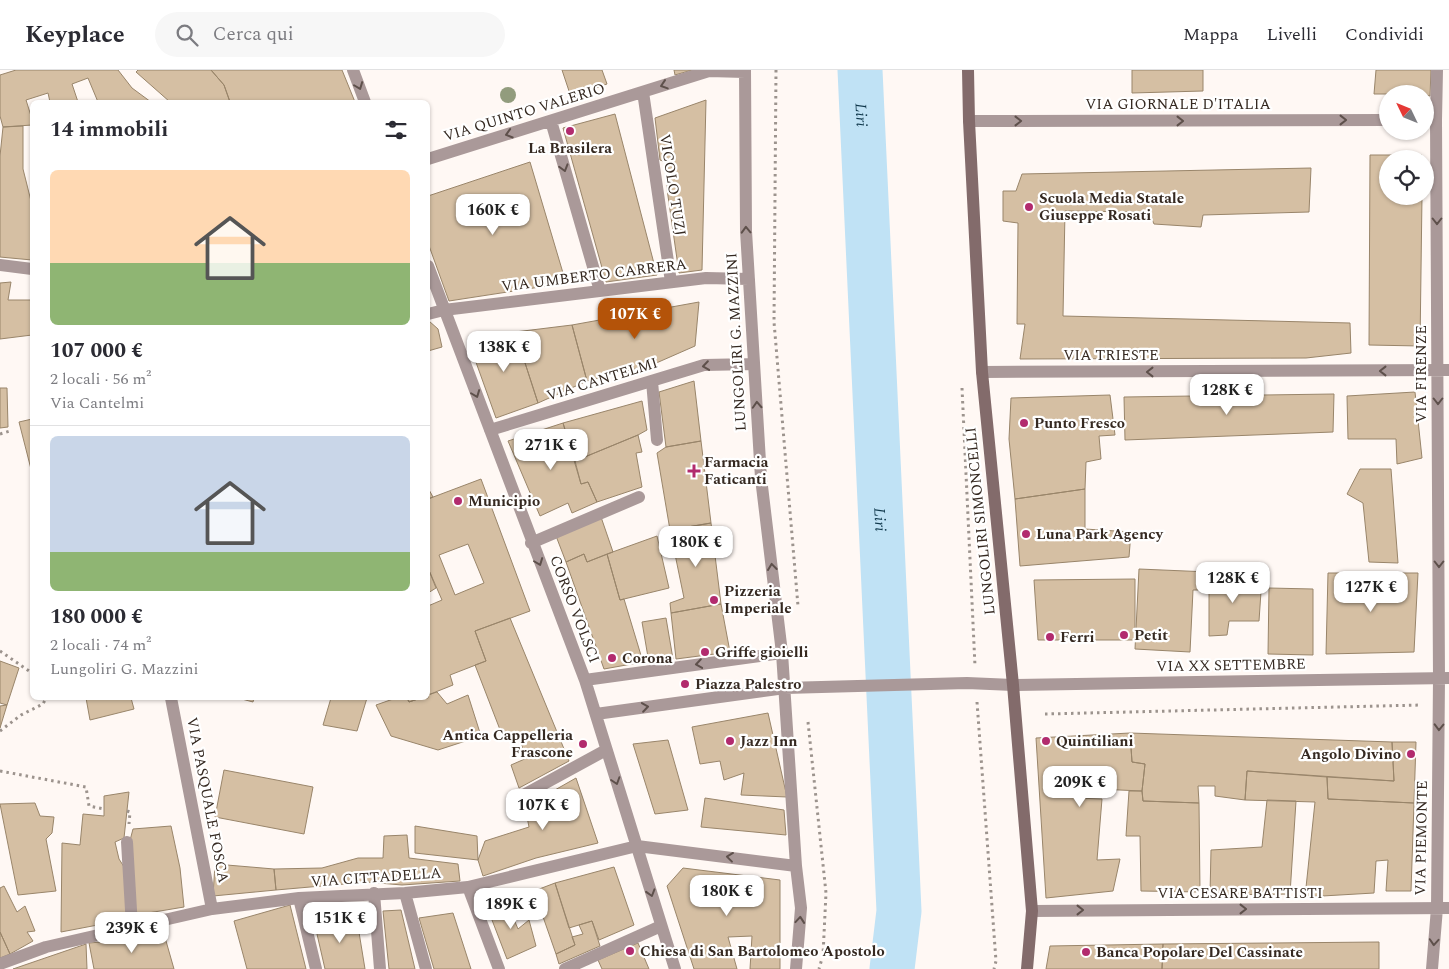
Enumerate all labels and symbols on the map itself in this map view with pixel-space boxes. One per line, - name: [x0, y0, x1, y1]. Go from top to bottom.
- street label: VIA QUINTO VALERIO: [440, 77, 608, 148]
- one-way arrow: [660, 80, 668, 90]
- one-way arrow: [353, 81, 363, 90]
- north arrow: [1379, 85, 1434, 140]
- street label: VIA GIORNALE D'ITALIA: [1085, 93, 1271, 116]
- water label: Liri: [849, 102, 874, 128]
- one-way arrow: [1339, 115, 1347, 125]
- one-way arrow: [1014, 116, 1022, 126]
- one-way arrow: [1176, 116, 1184, 126]
- marker: La Brasilera: [564, 125, 576, 137]
- one-way arrow: [505, 129, 513, 139]
- street label: VICOLO TUZJ: [653, 132, 692, 238]
- place label: La Brasilera: [528, 137, 612, 160]
- one-way arrow: [559, 164, 569, 172]
- place label: Scuola Media Statale Giuseppe Rosati: [1039, 187, 1184, 227]
- pin: 160K €: [452, 194, 534, 236]
- marker: Scuola Media Statale Giuseppe Rosati: [1023, 201, 1035, 213]
- one-way arrow: [1432, 218, 1442, 225]
- one-way arrow: [741, 226, 751, 234]
- street label: LUNGOLIRI G. MAZZINI: [720, 252, 753, 432]
- street label: VIA UMBERTO CARRERA: [500, 253, 688, 298]
- pin: 107K €: [594, 298, 676, 340]
- street label: VIA FIRENZE: [1410, 325, 1433, 423]
- pin: 138K €: [463, 330, 545, 373]
- street label: VIA TRIESTE: [1063, 344, 1159, 367]
- street label: VIA CANTELMI: [544, 352, 661, 407]
- one-way arrow: [701, 360, 710, 370]
- one-way arrow: [1379, 366, 1386, 376]
- one-way arrow: [1146, 367, 1154, 377]
- pin: 128K €: [1186, 374, 1268, 416]
- one-way arrow: [471, 389, 481, 397]
- one-way arrow: [1433, 398, 1443, 405]
- one-way arrow: [751, 401, 762, 409]
- place label: Punto Fresco: [1034, 412, 1125, 435]
- marker: Punto Fresco: [1018, 417, 1030, 429]
- street label: LUNGOLIRI SIMONCELLI: [959, 426, 1002, 616]
- pin: 271K €: [510, 428, 592, 471]
- place label: Farmacia Faticanti: [704, 451, 769, 491]
- marker: Farmacia Faticanti: [688, 465, 700, 477]
- place label: Municipio: [468, 490, 540, 513]
- marker: Municipio: [452, 495, 464, 507]
- water label: Liri: [867, 507, 892, 532]
- place label: Luna Park Agency: [1036, 523, 1164, 546]
- pin: 180K €: [655, 526, 737, 568]
- marker: Luna Park Agency: [1020, 528, 1032, 540]
- street label: CORSO VOLSCI: [543, 552, 606, 666]
- one-way arrow: [533, 557, 543, 566]
- one-way arrow: [1434, 560, 1444, 568]
- pin: 128K €: [1192, 562, 1274, 604]
- one-way arrow: [767, 563, 778, 571]
- pin: 127K €: [1330, 570, 1412, 613]
- place label: Pizzeria Imperiale: [724, 580, 792, 620]
- marker: Pizzeria Imperiale: [708, 594, 720, 606]
- place label: Petit: [1134, 624, 1168, 647]
- place label: Ferri: [1060, 626, 1094, 649]
- marker: Petit: [1118, 629, 1130, 641]
- marker: Ferri: [1044, 631, 1056, 643]
- place label: Griffe gioielli: [715, 641, 808, 664]
- marker: Griffe gioielli: [699, 646, 711, 658]
- place label: Corona: [622, 647, 673, 670]
- marker: Corona: [606, 652, 618, 664]
- street label: VIA XX SETTEMBRE: [1156, 653, 1306, 678]
- one-way arrow: [695, 659, 704, 669]
- place label: Piazza Palestro: [695, 673, 801, 696]
- marker: Piazza Palestro: [679, 678, 691, 690]
- one-way arrow: [641, 702, 649, 713]
- street label: VIA PASQUALE FOSCA: [180, 715, 235, 885]
- place label: Antica Cappelleria Frascone: [443, 724, 573, 764]
- one-way arrow: [1434, 724, 1444, 731]
- place label: Jazz Inn: [740, 730, 797, 753]
- place label: Quintiliani: [1056, 730, 1134, 753]
- marker: Jazz Inn: [724, 735, 736, 747]
- marker: Quintiliani: [1040, 735, 1052, 747]
- marker: Antica Cappelleria Frascone: [577, 738, 589, 750]
- place label: Angolo Divino: [1300, 743, 1401, 766]
- marker: Angolo Divino: [1405, 748, 1417, 760]
- pin: 209K €: [1039, 766, 1121, 808]
- one-way arrow: [611, 777, 621, 785]
- street label: VIA PIEMONTE: [1409, 780, 1434, 896]
- pin: 107K €: [502, 788, 584, 831]
- one-way arrow: [726, 853, 734, 863]
- street label: VIA CITTADELLA: [310, 861, 442, 894]
- pin: 180K €: [686, 874, 768, 917]
- street label: VIA CESARE BATTISTI: [1157, 882, 1323, 905]
- pin: 189K €: [470, 888, 552, 930]
- one-way arrow: [646, 888, 656, 896]
- pin: 151K €: [299, 902, 381, 944]
- one-way arrow: [1240, 904, 1247, 914]
- one-way arrow: [1077, 905, 1085, 915]
- pin: 239K €: [91, 912, 173, 954]
- one-way arrow: [794, 916, 805, 924]
- one-way arrow: [1429, 938, 1440, 946]
- place label: Chiesa di San Bartolomeo Apostolo: [640, 940, 885, 963]
- place label: Banca Popolare Del Cassinate: [1096, 941, 1303, 964]
- marker: Chiesa di San Bartolomeo Apostolo: [624, 945, 636, 957]
- marker: Banca Popolare Del Cassinate: [1080, 946, 1092, 958]

